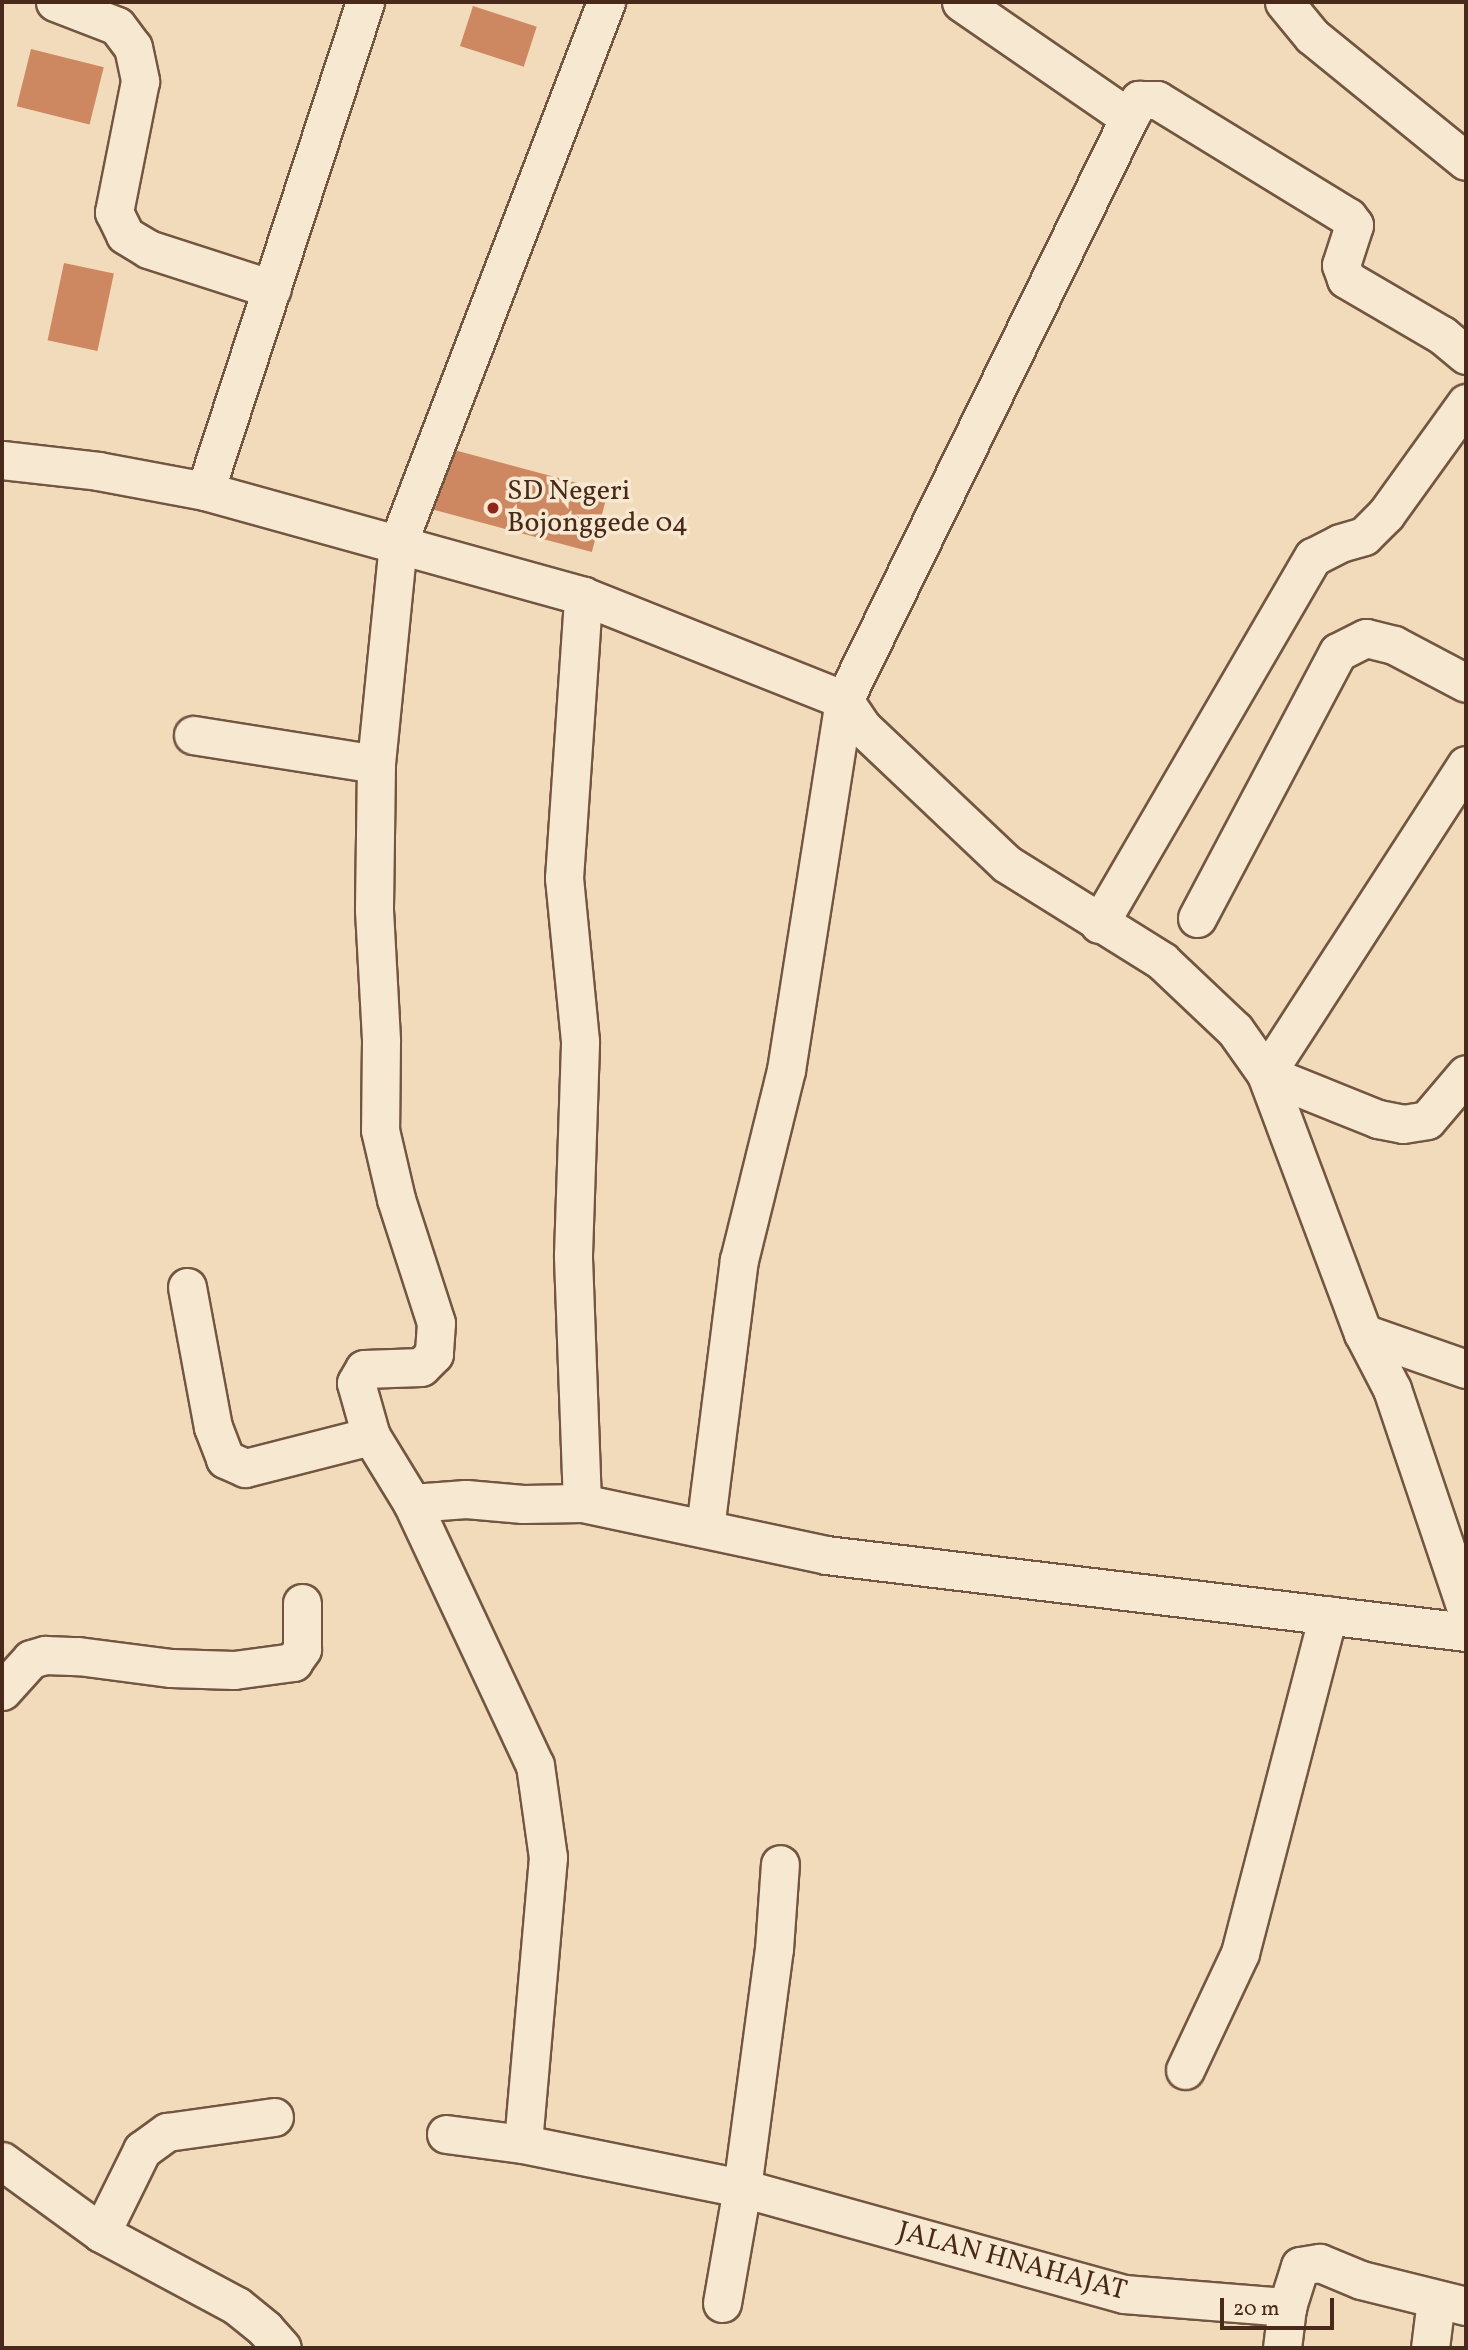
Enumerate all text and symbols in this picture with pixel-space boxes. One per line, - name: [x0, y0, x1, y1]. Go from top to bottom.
- place label: SD Negeri Bojonggede 04: [507, 475, 688, 541]
- marker: SD Negeri Bojonggede 04: [485, 500, 501, 516]
- street label: JALAN HNAHAJAT: [894, 2215, 1130, 2309]
- scale bar: [1223, 2284, 1337, 2328]
- text: 20 m: [1233, 2295, 1279, 2324]

